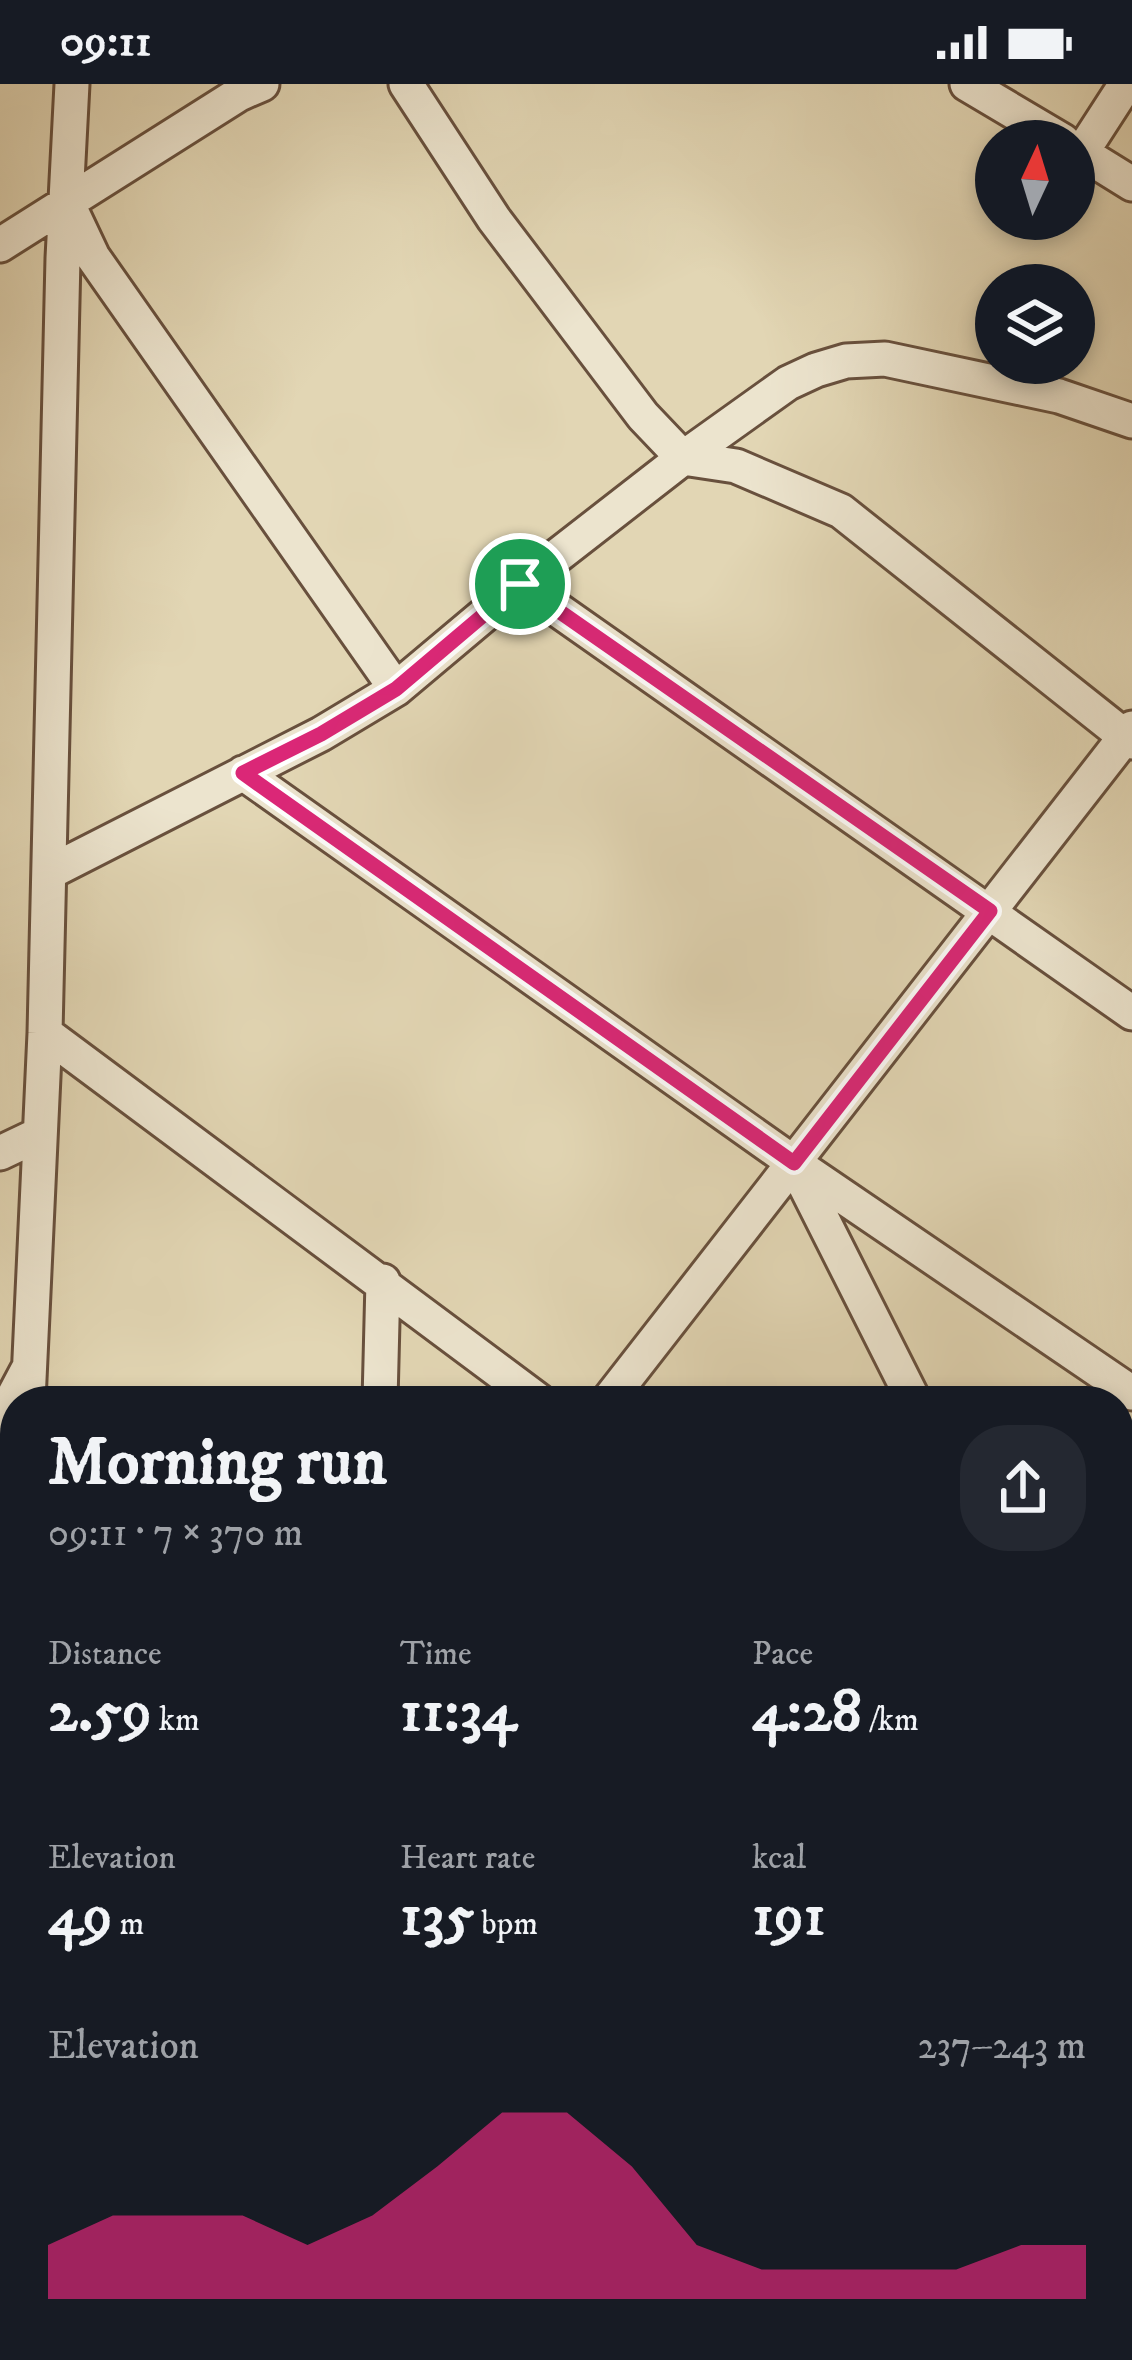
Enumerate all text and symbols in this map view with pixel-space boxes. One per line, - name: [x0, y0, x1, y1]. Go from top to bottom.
- text: 09:11: [60, 14, 151, 70]
- north arrow: [975, 120, 1095, 240]
- map controls: [975, 120, 1095, 384]
- button: layers: [975, 264, 1095, 384]
- pin: [469, 533, 571, 635]
- icon: arrive: [487, 551, 553, 617]
- text: Morning run: [48, 1423, 387, 1505]
- button: share: [960, 1425, 1086, 1551]
- text: 09:11 · 7 × 370 m: [48, 1509, 303, 1558]
- text: Distance: [48, 1634, 162, 1675]
- text: Time: [400, 1634, 472, 1675]
- text: Pace: [752, 1634, 813, 1675]
- text: 2.59: [48, 1675, 152, 1750]
- text: 11:34: [400, 1675, 517, 1750]
- text: 4:28: [752, 1675, 862, 1750]
- text: km: [152, 1700, 200, 1741]
- text: /km: [862, 1700, 919, 1741]
- text: Elevation: [48, 1838, 176, 1879]
- text: Heart rate: [400, 1838, 535, 1879]
- text: kcal: [752, 1838, 806, 1879]
- text: 49: [48, 1879, 112, 1954]
- text: 135: [400, 1879, 474, 1954]
- text: 191: [752, 1879, 826, 1954]
- text: m: [112, 1904, 144, 1945]
- text: bpm: [474, 1904, 538, 1945]
- text: Elevation: [48, 2022, 199, 2071]
- text: 237–243 m: [917, 2022, 1086, 2071]

